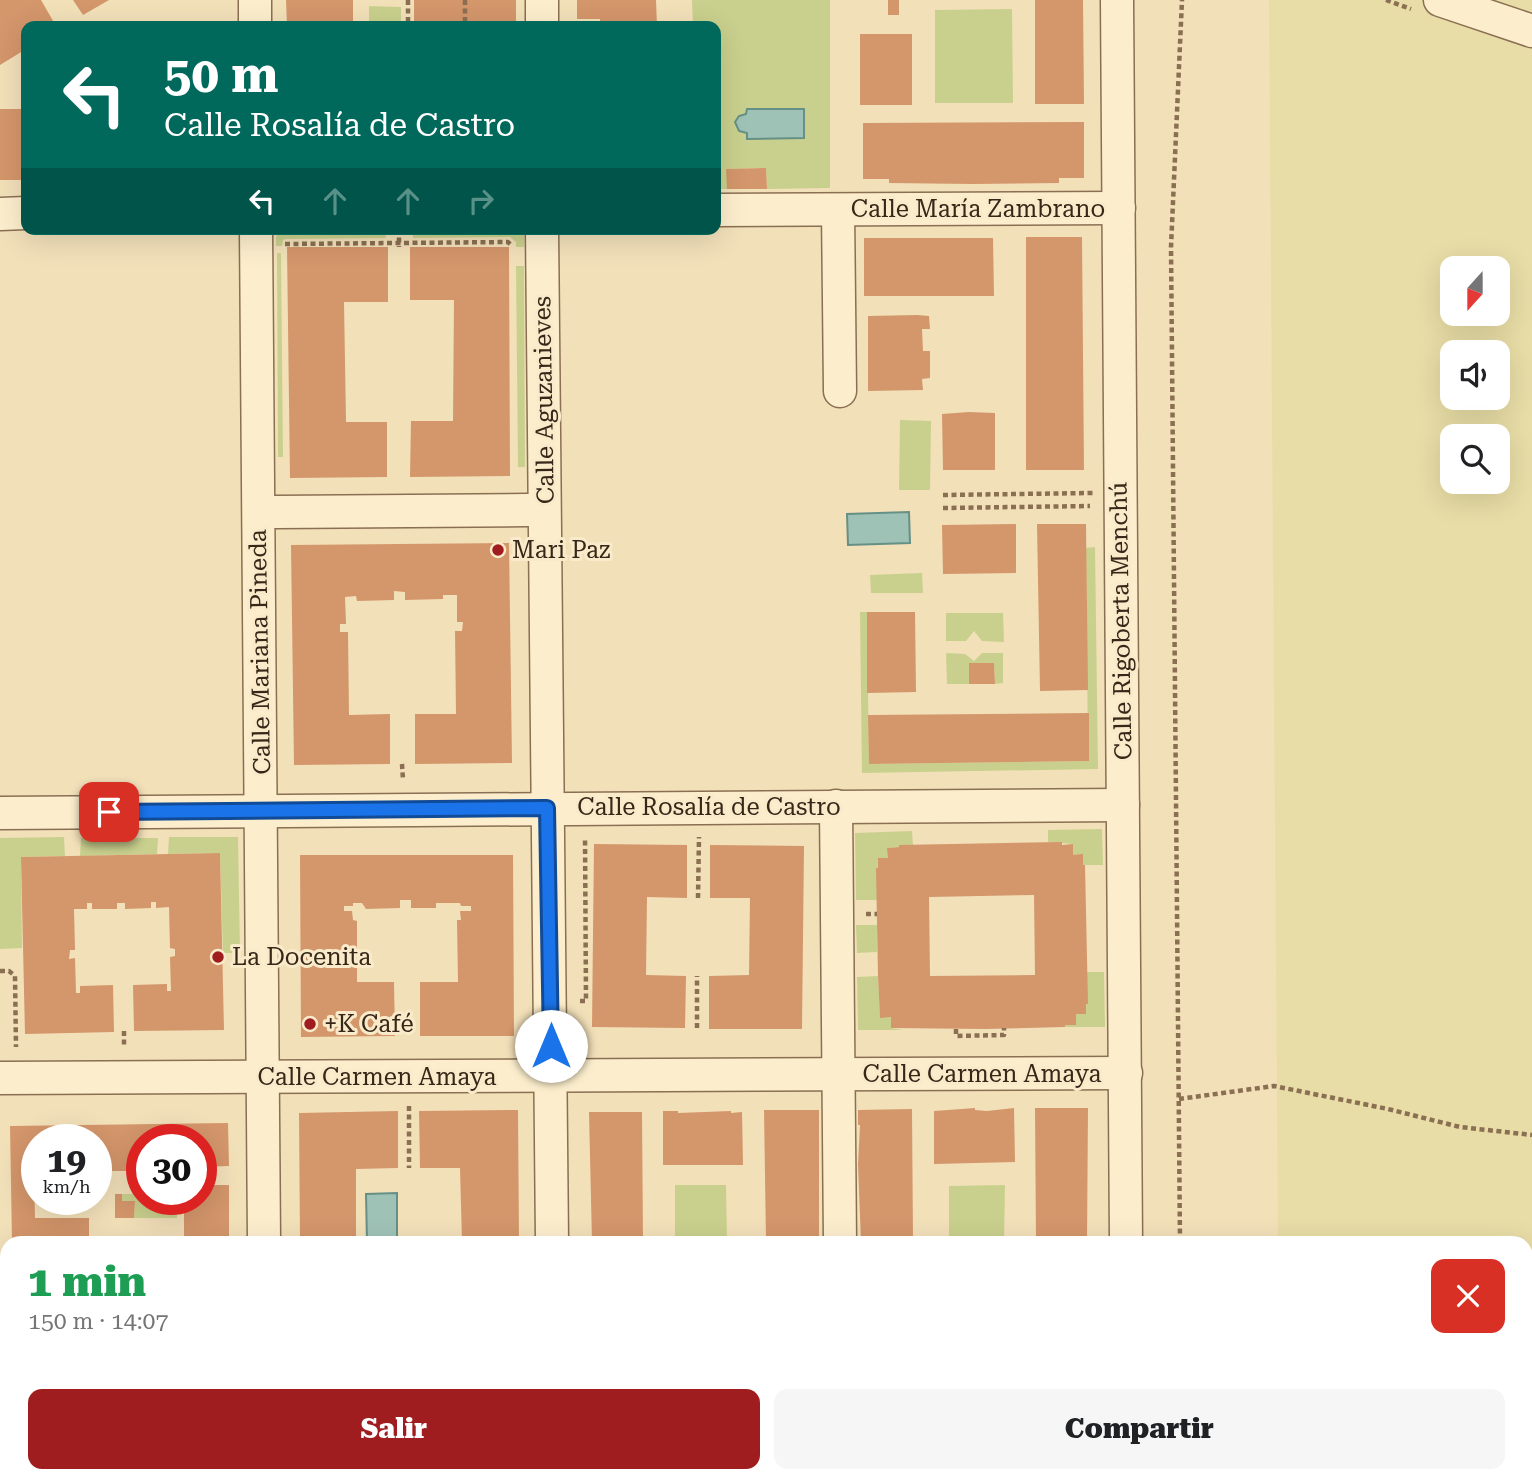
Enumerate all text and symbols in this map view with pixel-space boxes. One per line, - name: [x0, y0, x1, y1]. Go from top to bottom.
- text: 50 m: [164, 47, 279, 104]
- icon: left: [49, 49, 140, 140]
- text: Calle Rosalía de Castro: [164, 106, 515, 144]
- icon: left: [243, 182, 281, 220]
- icon: ahead: [316, 182, 354, 220]
- icon: ahead: [389, 182, 427, 220]
- icon: right: [462, 182, 500, 220]
- street label: Calle María Zambrano: [851, 195, 1105, 223]
- north arrow: [1440, 256, 1510, 326]
- map controls: [1440, 256, 1510, 494]
- street label: Calle Aguzanieves: [528, 296, 560, 504]
- button: sound: [1440, 340, 1510, 410]
- button: search: [1440, 424, 1510, 494]
- street label: Calle Rigoberta Menchú: [1105, 482, 1137, 760]
- street label: Calle Mariana Pineda: [244, 529, 276, 775]
- place label: Mari Paz: [512, 536, 610, 564]
- marker: Mari Paz: [490, 542, 506, 558]
- pin: [79, 782, 139, 842]
- icon: arrive: [90, 793, 128, 831]
- street label: Calle Rosalía de Castro: [577, 793, 841, 821]
- place label: La Docenita: [232, 943, 371, 971]
- marker: La Docenita: [210, 949, 226, 965]
- position arrow: [514, 1009, 588, 1083]
- place label: +K Café: [324, 1010, 414, 1038]
- marker: +K Café: [302, 1016, 318, 1032]
- street label: Calle Carmen Amaya: [863, 1060, 1101, 1088]
- street label: Calle Carmen Amaya: [258, 1063, 496, 1091]
- speed limit sign: 30: [126, 1124, 217, 1215]
- text: 19: [47, 1140, 86, 1181]
- text: km/h: [42, 1176, 91, 1197]
- text: 1 min: [28, 1257, 146, 1306]
- button: close: [1431, 1259, 1505, 1333]
- text: 150 m · 14:07: [28, 1308, 168, 1335]
- button: Salir: [28, 1389, 760, 1469]
- button: Compartir: [774, 1389, 1505, 1469]

